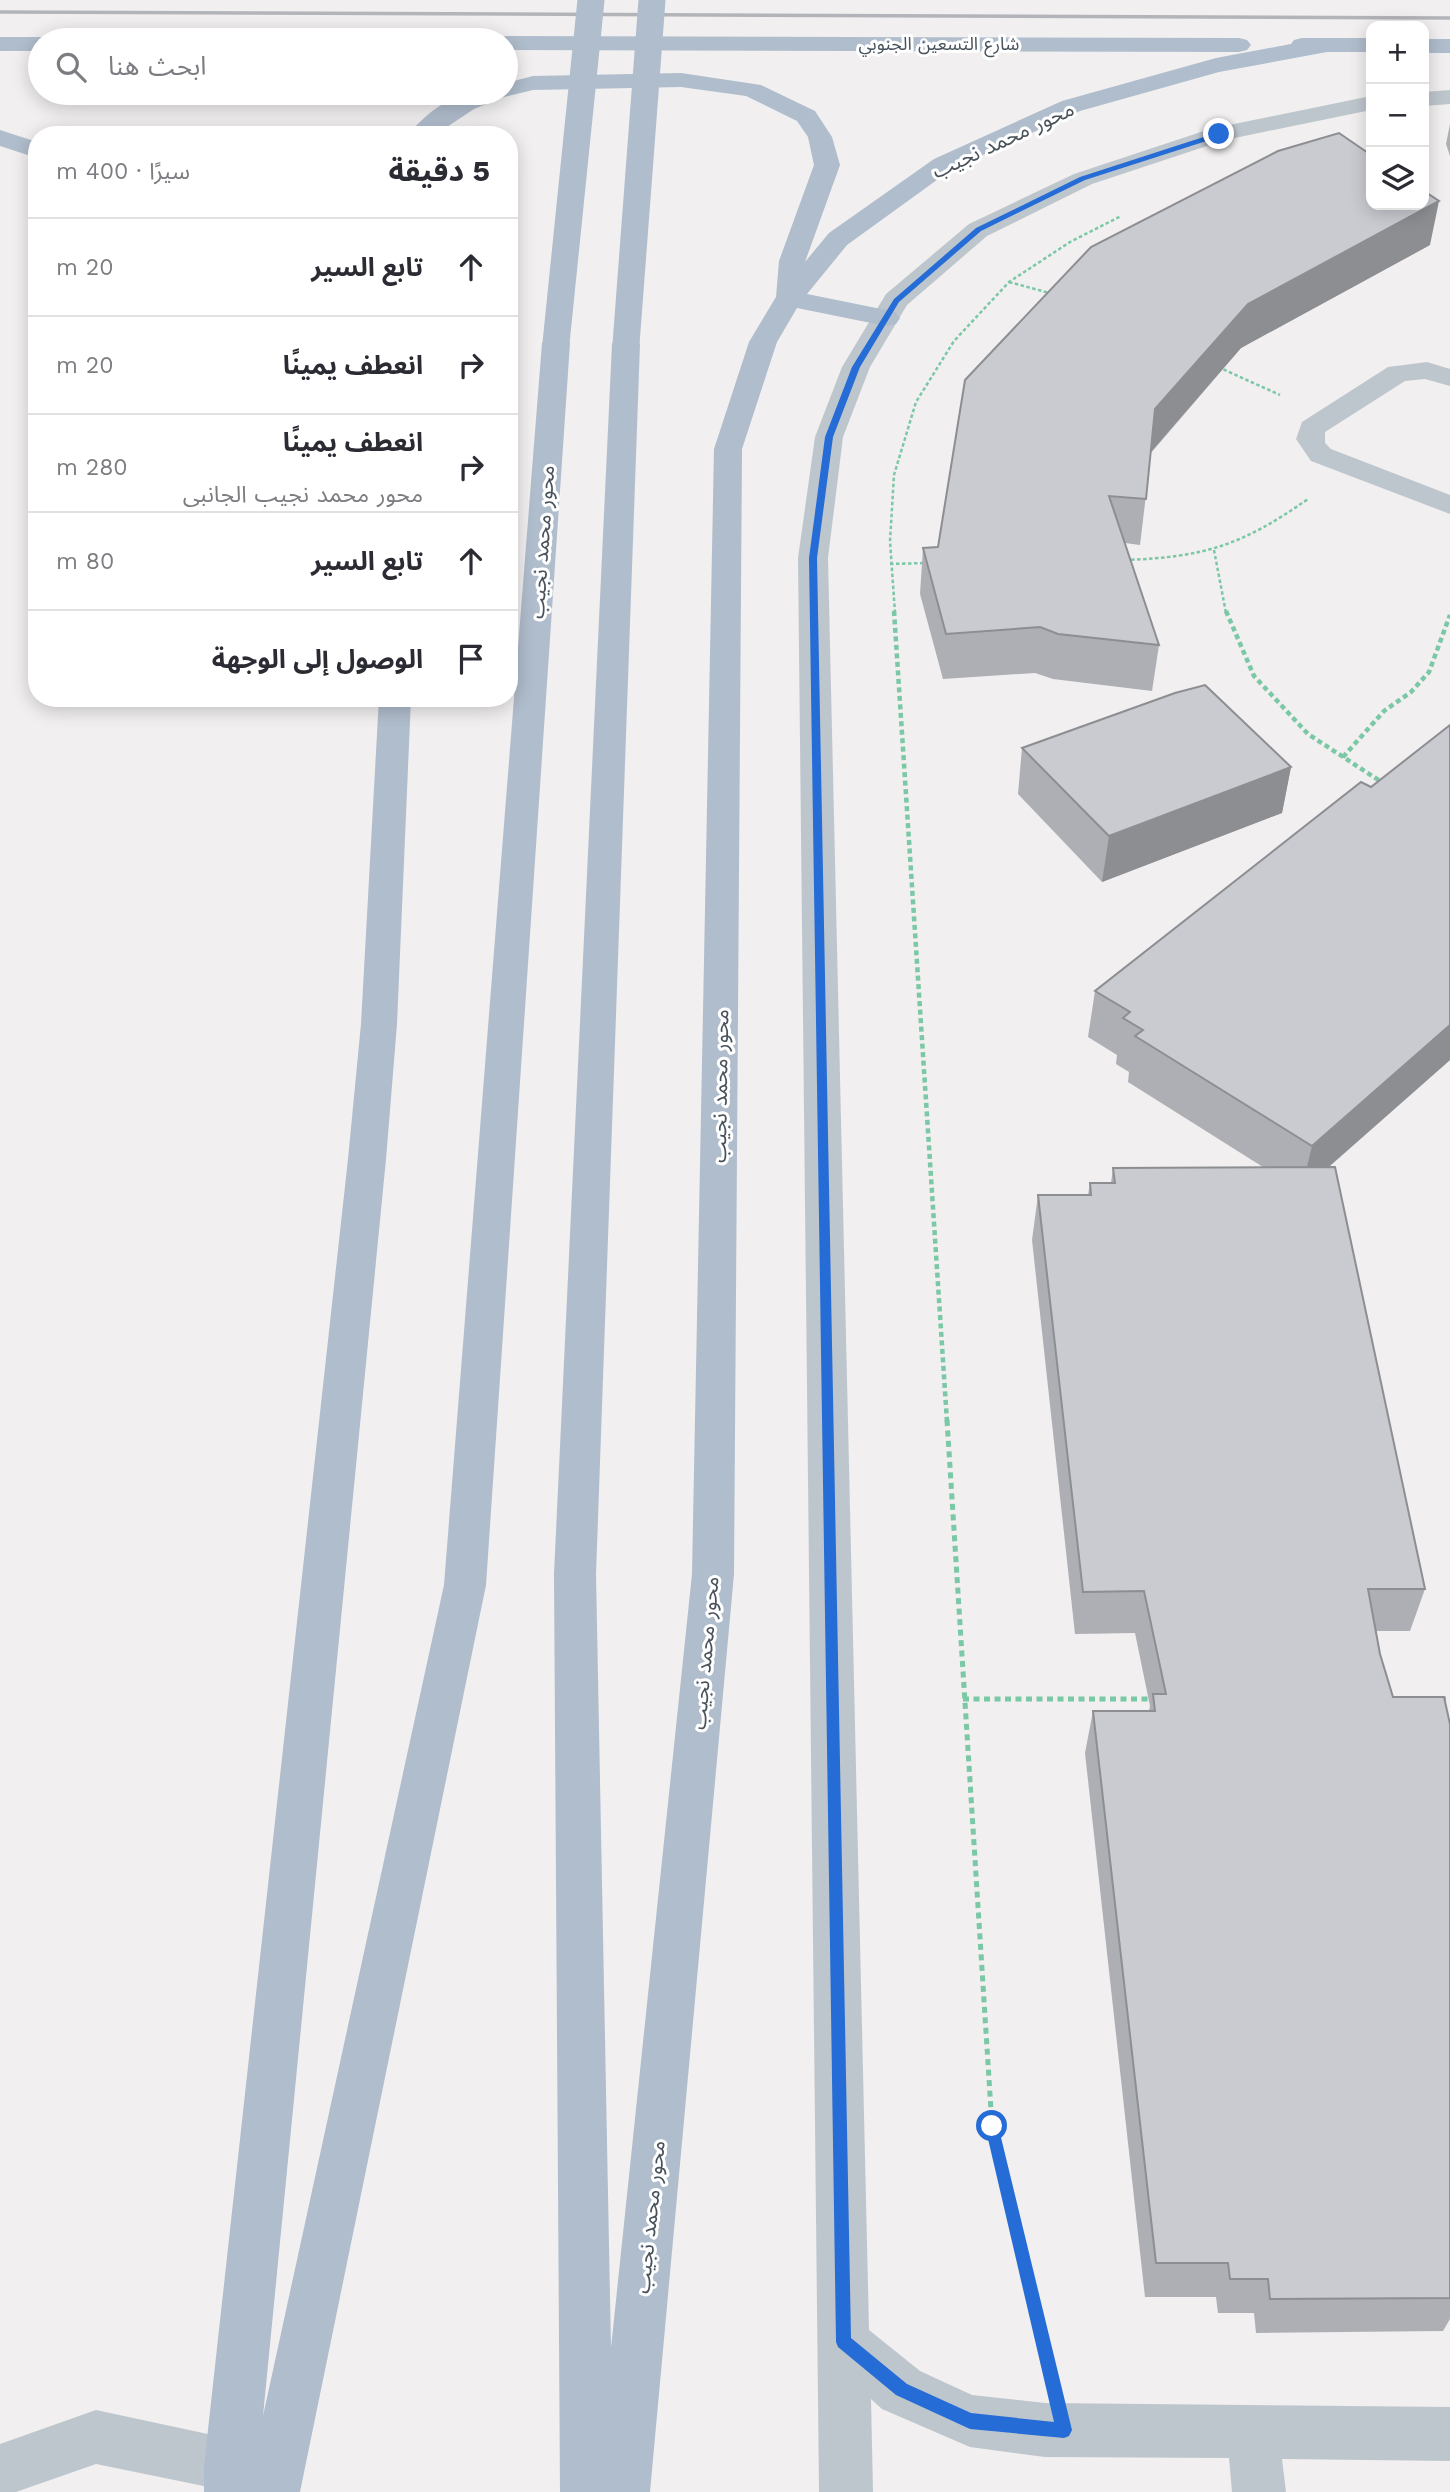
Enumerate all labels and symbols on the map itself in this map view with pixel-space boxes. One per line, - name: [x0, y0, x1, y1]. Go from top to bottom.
- street label: شارع التسعين الجنوبي: [859, 33, 1019, 58]
- street label: محور محمد نجيب: [928, 96, 1078, 183]
- route end: [1203, 118, 1234, 149]
- street label: محور محمد نجيب: [524, 464, 559, 620]
- street label: محور محمد نجيب: [706, 1009, 733, 1163]
- street label: محور محمد نجيب: [685, 1575, 724, 1731]
- route start: [976, 2110, 1007, 2141]
- street label: محور محمد نجيب: [629, 2139, 670, 2295]

